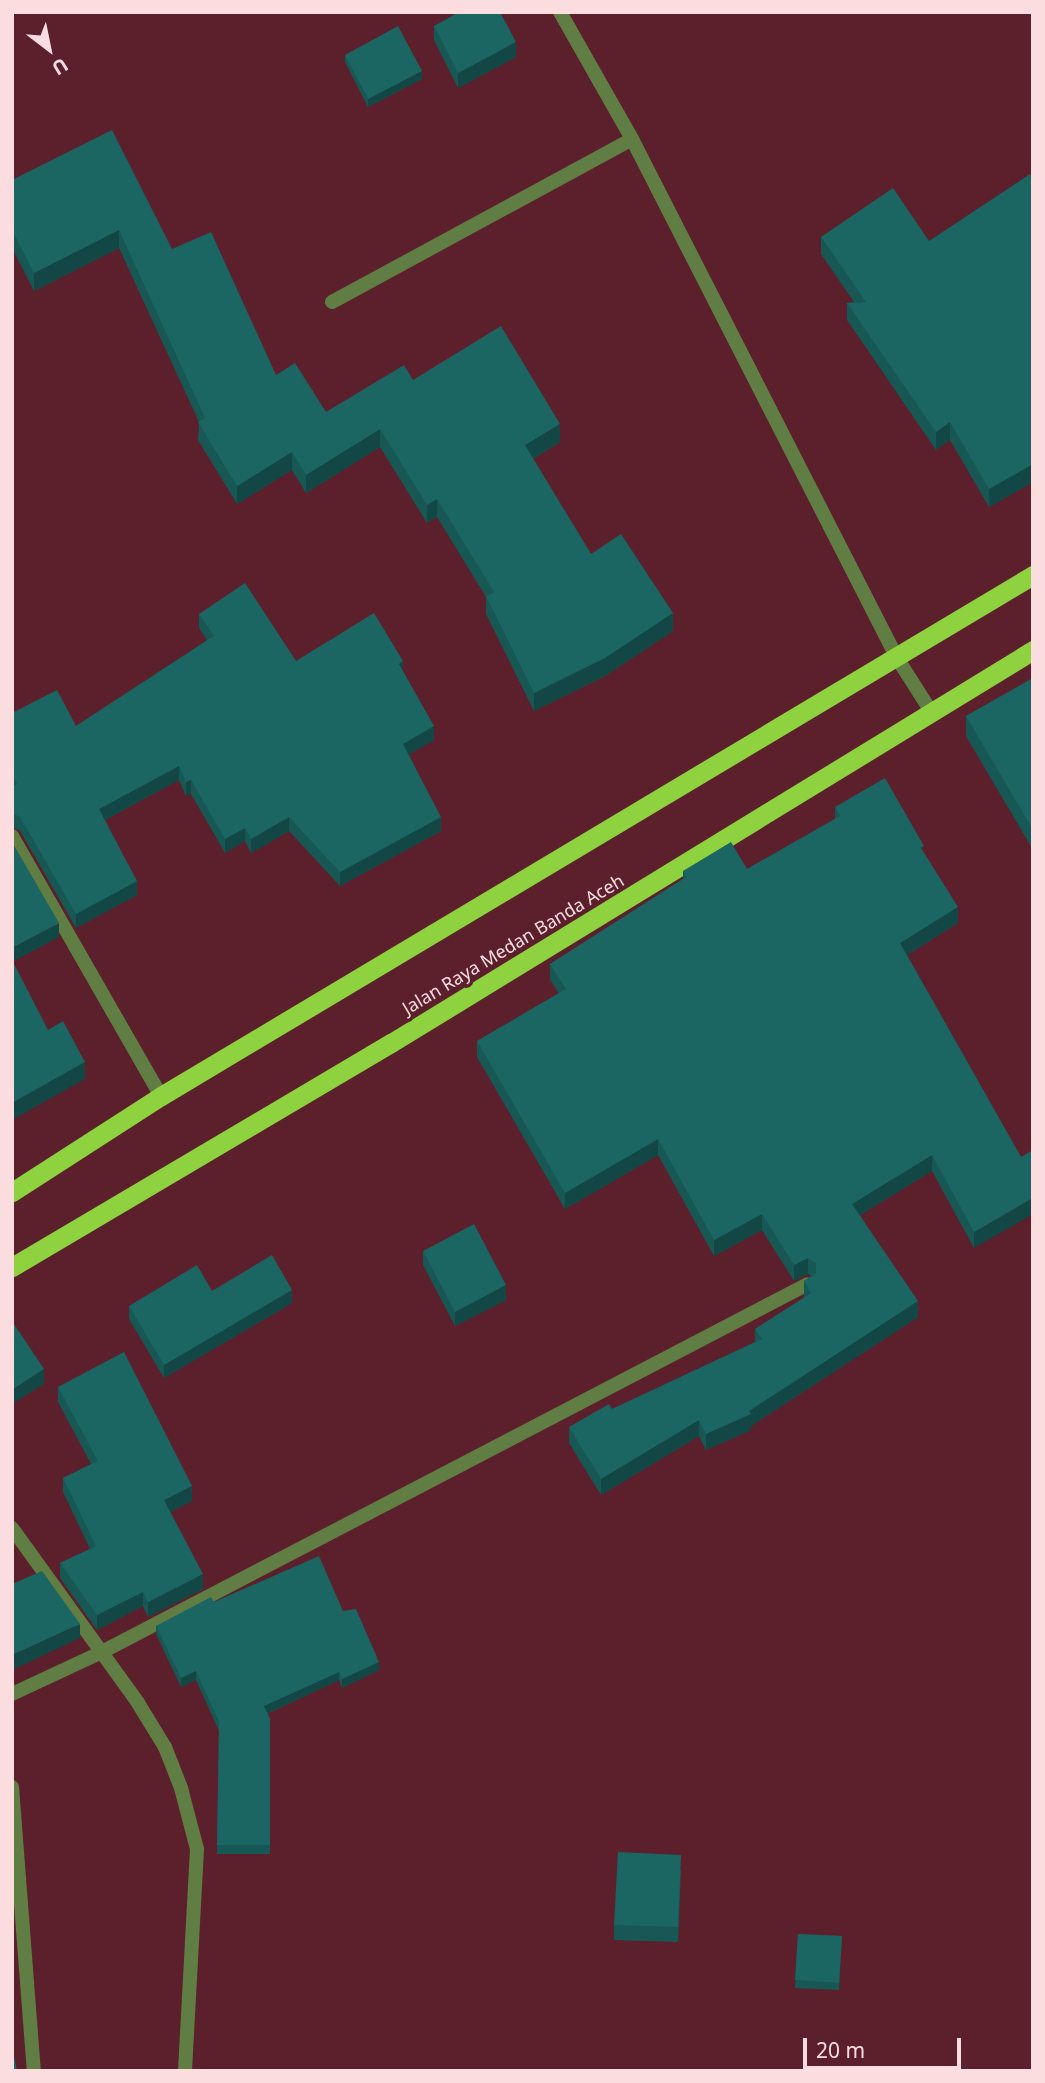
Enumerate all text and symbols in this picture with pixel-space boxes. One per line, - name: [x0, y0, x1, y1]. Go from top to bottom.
- north arrow: [14, 14, 84, 84]
- text: U: [47, 52, 73, 82]
- street label: Jalan Raya Medan Banda Aceh: [398, 869, 628, 1019]
- scale bar: [807, 2024, 964, 2068]
- text: 20 m: [816, 2036, 865, 2064]

